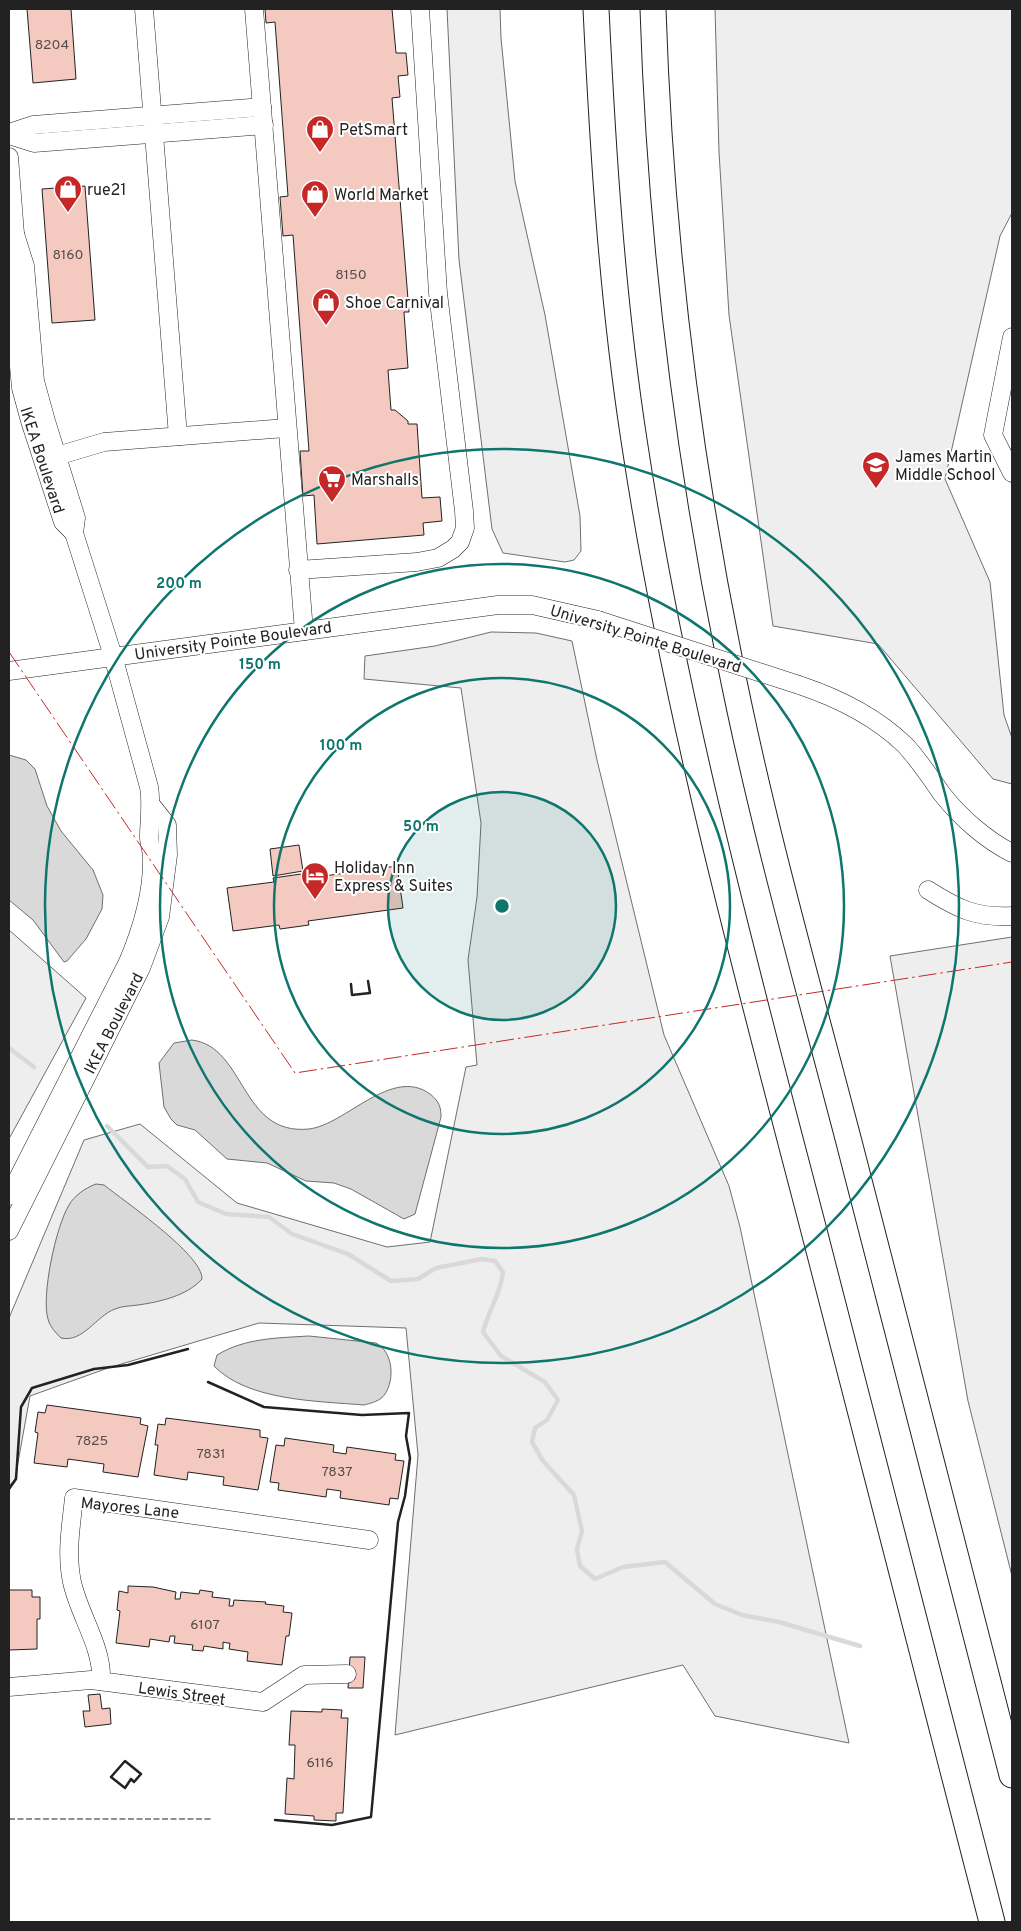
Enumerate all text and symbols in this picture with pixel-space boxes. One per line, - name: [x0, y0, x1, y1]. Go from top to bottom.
- house number: 8204: [35, 37, 69, 54]
- shop icon: PetSmart: [305, 114, 335, 153]
- place label: PetSmart: [339, 121, 408, 141]
- shop icon: rue21: [53, 174, 83, 213]
- shop icon: World Market: [300, 179, 330, 218]
- place label: rue21: [87, 181, 126, 201]
- place label: World Market: [334, 186, 429, 206]
- house number: 8160: [52, 247, 84, 264]
- house number: 8150: [335, 267, 367, 284]
- shop icon: Shoe Carnival: [311, 287, 341, 326]
- place label: Shoe Carnival: [345, 294, 444, 314]
- street label: IKEA Boulevard: [14, 405, 68, 517]
- place label: James Martin Middle School: [895, 448, 995, 486]
- school or university icon: James Martin Middle School: [861, 450, 891, 489]
- supermarket icon: Marshalls: [317, 464, 347, 503]
- place label: Marshalls: [351, 471, 419, 491]
- text: 200 m: [156, 575, 202, 594]
- street label: University Pointe Boulevard: [547, 601, 744, 679]
- street label: University Pointe Boulevard: [133, 618, 333, 666]
- text: 150 m: [239, 656, 281, 675]
- text: 100 m: [320, 737, 362, 756]
- text: 50 m: [403, 818, 439, 837]
- place label: Holiday Inn Express & Suites: [334, 859, 453, 897]
- hotel icon: Holiday Inn Express & Suites: [300, 861, 330, 900]
- centre of rings: [493, 897, 511, 915]
- street label: IKEA Boulevard: [81, 970, 149, 1078]
- house number: 7825: [76, 1433, 108, 1450]
- house number: 7831: [196, 1446, 226, 1463]
- house number: 7837: [321, 1464, 353, 1481]
- street label: Mayores Lane: [80, 1494, 180, 1524]
- house number: 6107: [190, 1617, 220, 1634]
- street label: Lewis Street: [137, 1679, 227, 1711]
- house number: 6116: [306, 1755, 334, 1772]

